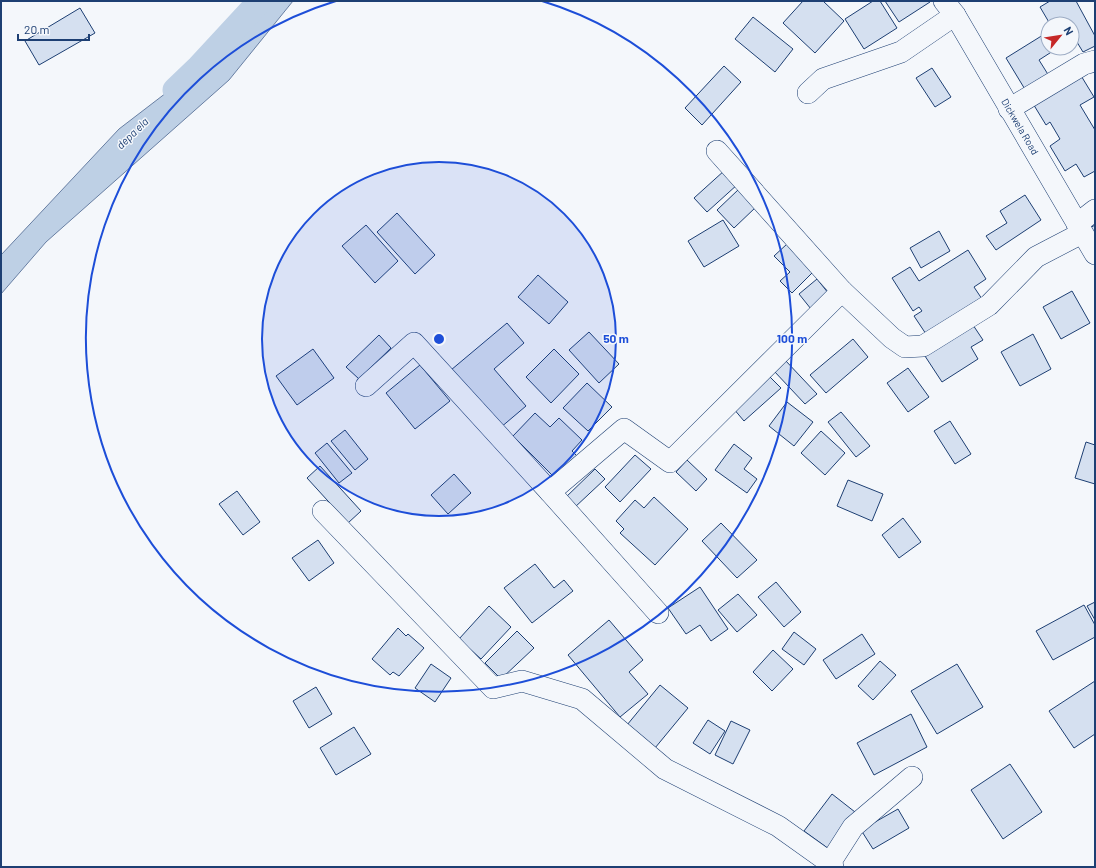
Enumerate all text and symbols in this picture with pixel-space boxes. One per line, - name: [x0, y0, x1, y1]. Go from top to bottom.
- scale bar: [18, 16, 89, 42]
- north arrow: [1040, 16, 1080, 56]
- text: 20 m: [24, 22, 50, 36]
- text: N: [1062, 24, 1077, 37]
- street label: Dickwela Road: [999, 96, 1041, 157]
- water label: depa ela: [113, 115, 151, 151]
- text: 50 m: [603, 331, 629, 345]
- text: 100 m: [777, 331, 807, 345]
- centre of rings: [432, 332, 446, 346]

